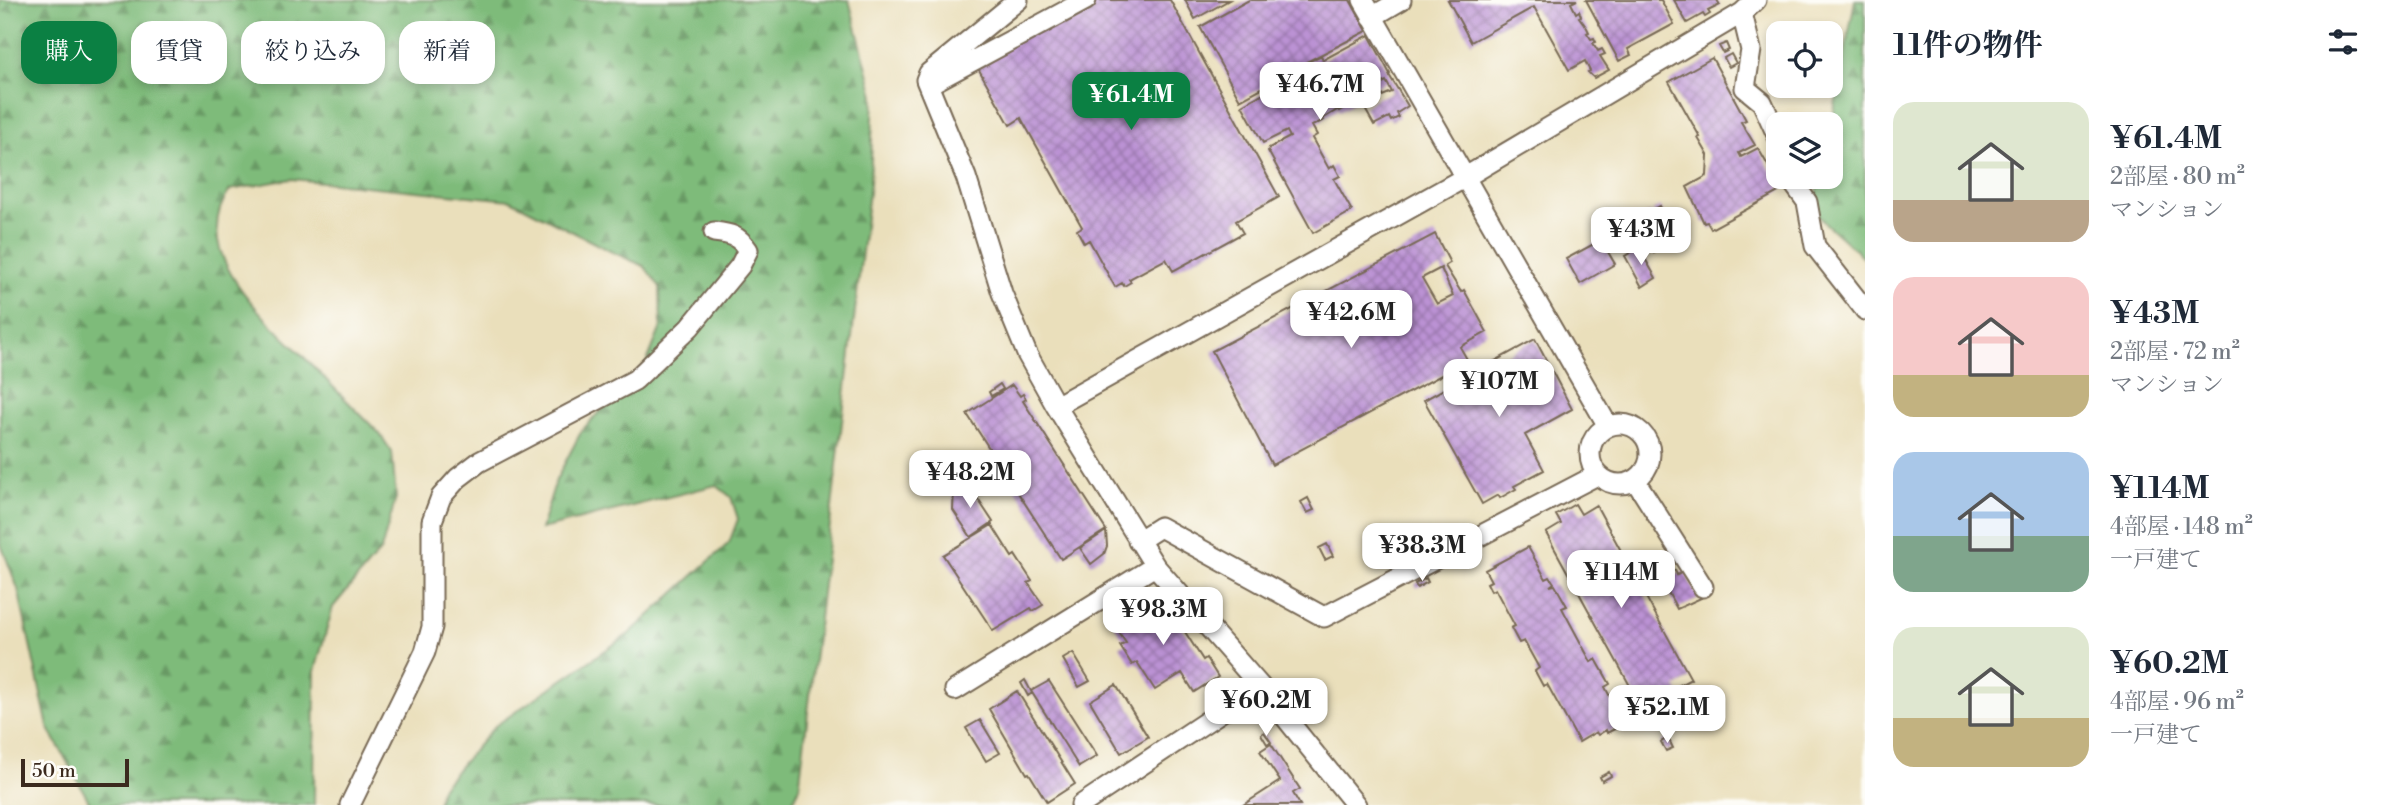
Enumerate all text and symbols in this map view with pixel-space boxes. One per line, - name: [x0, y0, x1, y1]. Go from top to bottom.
- chip: 購入: [21, 21, 117, 84]
- chip: 賃貸: [131, 21, 227, 84]
- chip: 絞り込み: [241, 21, 385, 84]
- chip: 新着: [399, 21, 495, 84]
- map controls: [1766, 21, 1843, 189]
- button: locate: [1766, 21, 1843, 98]
- icon: filters: [2324, 23, 2362, 61]
- text: 11件の物件: [1893, 27, 2043, 65]
- pin: ¥46.7M: [1263, 62, 1377, 122]
- text: ¥46.7M: [1276, 71, 1364, 99]
- pin: ¥61.4M: [1074, 72, 1188, 132]
- text: ¥61.4M: [1088, 81, 1174, 109]
- button: layers: [1766, 112, 1843, 189]
- text: ¥61.4M: [2110, 120, 2222, 158]
- icon: home: [1949, 130, 2033, 214]
- text: 2部屋 · 80 m²: [2110, 163, 2245, 191]
- text: マンション: [2110, 196, 2224, 224]
- pin: ¥43M: [1600, 208, 1682, 267]
- text: ¥43M: [1607, 216, 1675, 244]
- pin: ¥42.6M: [1294, 290, 1408, 350]
- text: ¥43M: [2110, 295, 2199, 333]
- text: ¥42.6M: [1306, 299, 1396, 327]
- icon: home: [1949, 305, 2033, 389]
- text: 2部屋 · 72 m²: [2110, 338, 2240, 366]
- pin: ¥107M: [1450, 360, 1548, 419]
- text: ¥107M: [1459, 368, 1539, 396]
- text: マンション: [2110, 371, 2224, 399]
- pin: ¥48.2M: [913, 450, 1027, 510]
- text: ¥48.2M: [925, 459, 1015, 487]
- text: ¥114M: [2110, 470, 2209, 508]
- icon: home: [1949, 480, 2033, 564]
- text: 4部屋 · 148 m²: [2110, 513, 2253, 541]
- pin: ¥38.3M: [1365, 524, 1479, 583]
- text: ¥38.3M: [1378, 532, 1466, 560]
- text: 一戸建て: [2110, 546, 2202, 574]
- pin: ¥114M: [1572, 550, 1670, 610]
- text: ¥114M: [1583, 559, 1659, 587]
- pin: ¥98.3M: [1106, 588, 1220, 647]
- text: ¥98.3M: [1119, 596, 1207, 624]
- text: ¥60.2M: [2110, 645, 2228, 683]
- icon: home: [1949, 655, 2033, 739]
- pin: ¥60.2M: [1209, 678, 1323, 738]
- pin: ¥52.1M: [1610, 686, 1724, 745]
- text: ¥60.2M: [1221, 687, 1311, 715]
- text: 4部屋 · 96 m²: [2110, 688, 2244, 716]
- text: ¥52.1M: [1624, 694, 1710, 722]
- text: 一戸建て: [2110, 721, 2202, 749]
- scale bar: [21, 756, 130, 788]
- text: 50 m: [32, 759, 76, 783]

